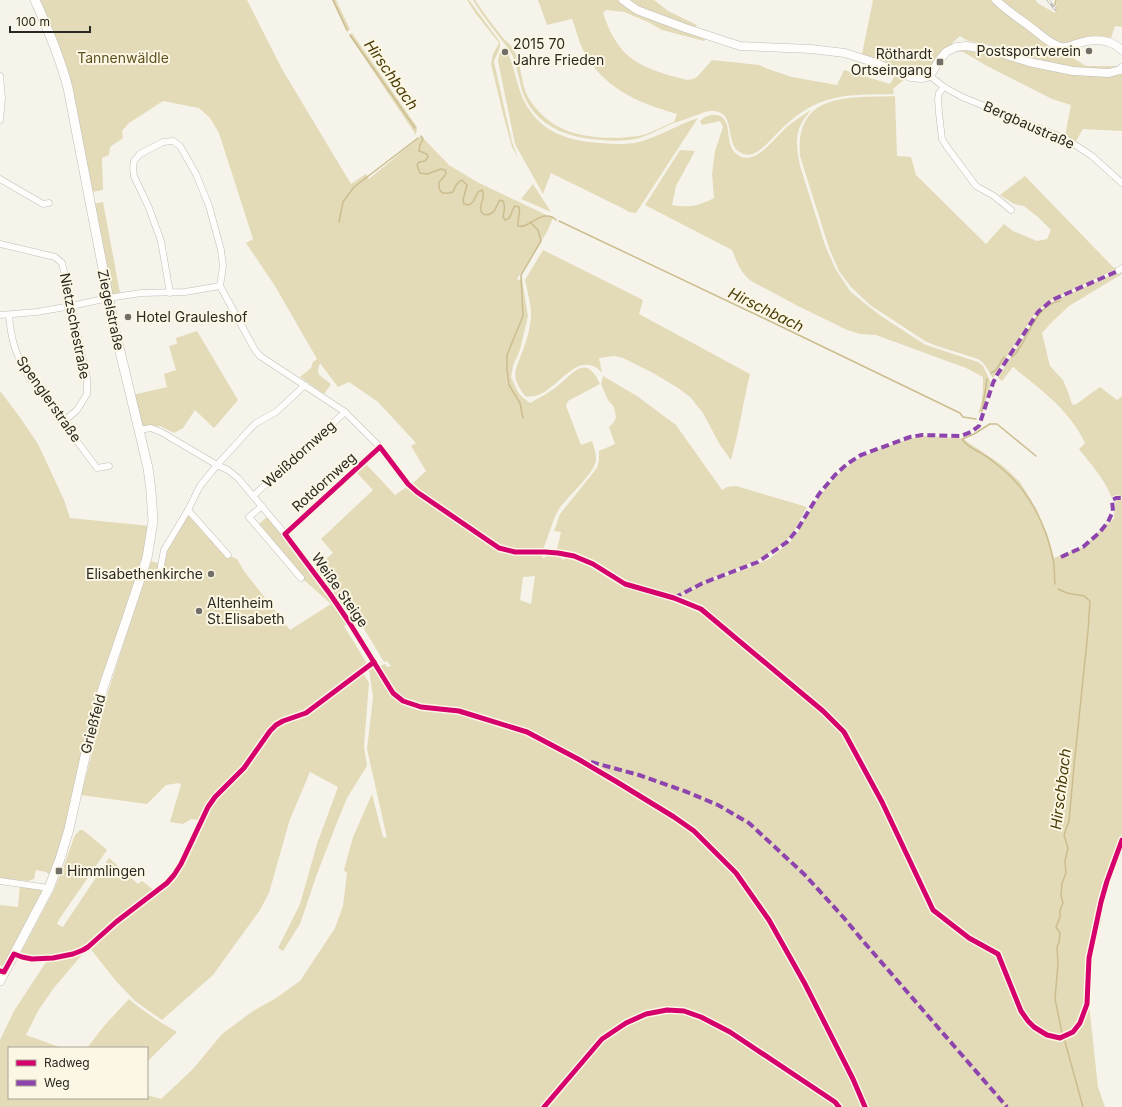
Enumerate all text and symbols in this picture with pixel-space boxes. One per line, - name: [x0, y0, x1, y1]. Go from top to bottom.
- scale bar: [10, 8, 90, 34]
- text: 100 m: [16, 14, 50, 29]
- place label: 2015 70 Jahre Frieden: [513, 35, 604, 68]
- water label: Hirschbach: [360, 36, 423, 114]
- place label: Postsportverein: [977, 42, 1081, 59]
- place label: Röthardt Ortseingang: [851, 45, 932, 78]
- marker: Postsportverein: [1084, 46, 1094, 56]
- marker: 2015 70 Jahre Frieden: [500, 47, 510, 57]
- park label: Tannenwäldle: [77, 49, 169, 66]
- marker: Röthardt Ortseingang: [935, 57, 945, 67]
- street label: Bergbaustraße: [981, 97, 1077, 152]
- street label: Ziegelstraße: [95, 268, 128, 352]
- street label: Nietzschestraße: [57, 271, 94, 381]
- water label: Hirschbach: [725, 283, 807, 336]
- place label: Hotel Grauleshof: [136, 308, 247, 325]
- marker: Hotel Grauleshof: [123, 312, 133, 322]
- street label: Spenglerstraße: [13, 352, 85, 445]
- street label: Weißdornweg: [259, 417, 339, 491]
- street label: Rotdornweg: [288, 448, 359, 515]
- street label: Weiße Steige: [308, 549, 372, 630]
- place label: Elisabethenkirche: [86, 565, 203, 582]
- marker: Elisabethenkirche: [206, 569, 216, 579]
- place label: Altenheim St.Elisabeth: [207, 594, 285, 627]
- marker: Altenheim St.Elisabeth: [194, 606, 204, 616]
- street label: Grießfeld: [76, 692, 109, 756]
- water label: Hirschbach: [1046, 747, 1075, 831]
- place label: Himmlingen: [67, 862, 145, 879]
- marker: Himmlingen: [54, 866, 64, 876]
- legend: [8, 1047, 148, 1099]
- text: Radweg: [44, 1055, 90, 1070]
- text: Weg: [44, 1075, 70, 1090]

